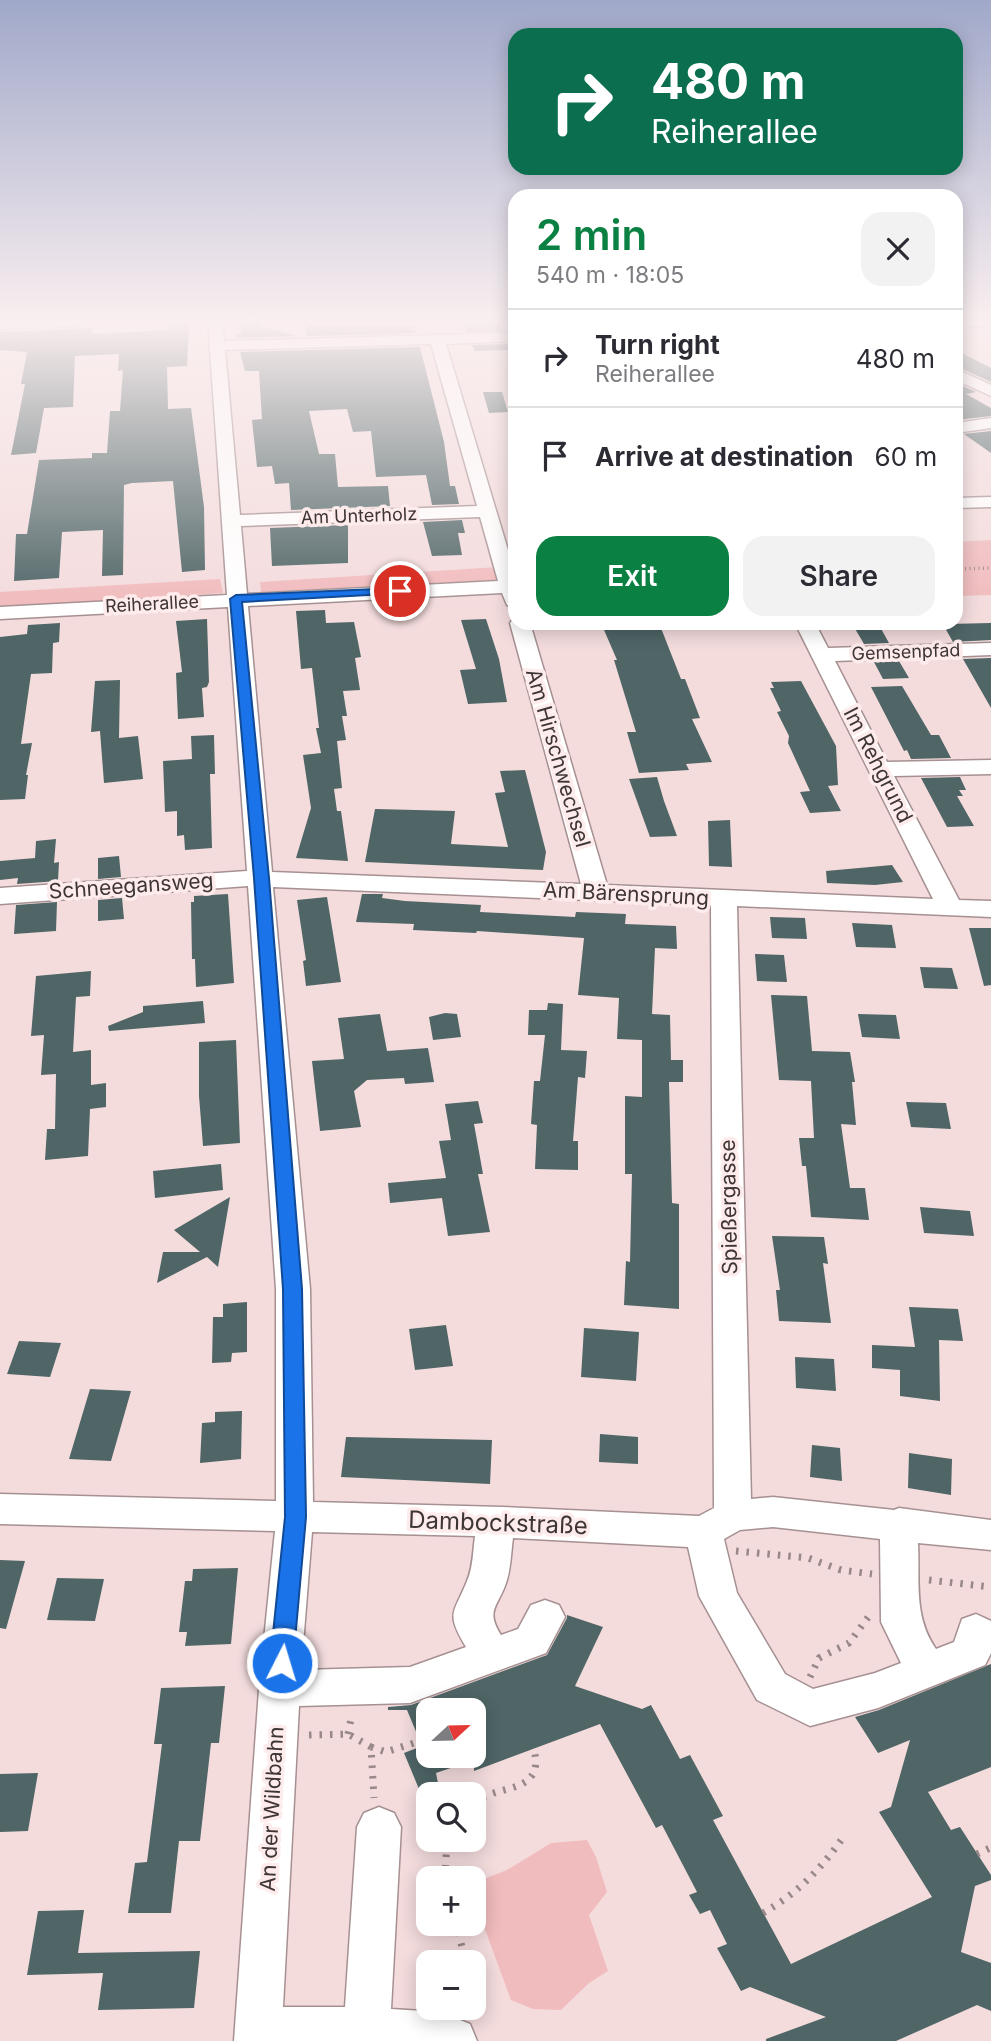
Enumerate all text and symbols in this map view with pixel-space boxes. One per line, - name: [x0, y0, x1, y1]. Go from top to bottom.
- text: 480 m: [651, 52, 805, 111]
- icon: right: [536, 56, 627, 147]
- text: Reiherallee: [651, 112, 818, 151]
- text: 2 min: [536, 209, 647, 260]
- button: close: [861, 212, 935, 286]
- text: 540 m · 18:05: [536, 261, 684, 289]
- text: Turn right: [595, 329, 720, 360]
- icon: right: [536, 339, 574, 377]
- text: 480 m: [856, 343, 935, 374]
- text: Reiherallee: [595, 360, 715, 388]
- icon: arrive: [536, 437, 574, 475]
- text: Arrive at destination: [595, 441, 854, 472]
- text: 60 m: [875, 441, 937, 472]
- street label: Am Unterholz: [301, 503, 417, 528]
- button: Exit: [536, 536, 729, 616]
- button: Share: [743, 536, 935, 616]
- pin: [370, 561, 430, 621]
- icon: arrive: [381, 572, 419, 610]
- street label: Reiherallee: [105, 591, 199, 616]
- street label: Gemsenpfad: [851, 639, 961, 664]
- street label: Am Hirschwechsel: [521, 666, 596, 850]
- street label: Im Rehgrund: [839, 703, 918, 827]
- street label: Schneegansweg: [48, 867, 214, 904]
- street label: Am Bärensprung: [542, 877, 710, 910]
- street label: Spießergasse: [715, 1139, 742, 1275]
- street label: Dambockstraße: [408, 1505, 588, 1540]
- position arrow: [245, 1626, 319, 1700]
- north arrow: [416, 1698, 486, 1768]
- map controls: [416, 1698, 486, 2020]
- street label: An der Wildbahn: [255, 1726, 288, 1892]
- button: search: [416, 1782, 486, 1852]
- button: +: [416, 1866, 486, 1936]
- button: −: [416, 1950, 486, 2020]

